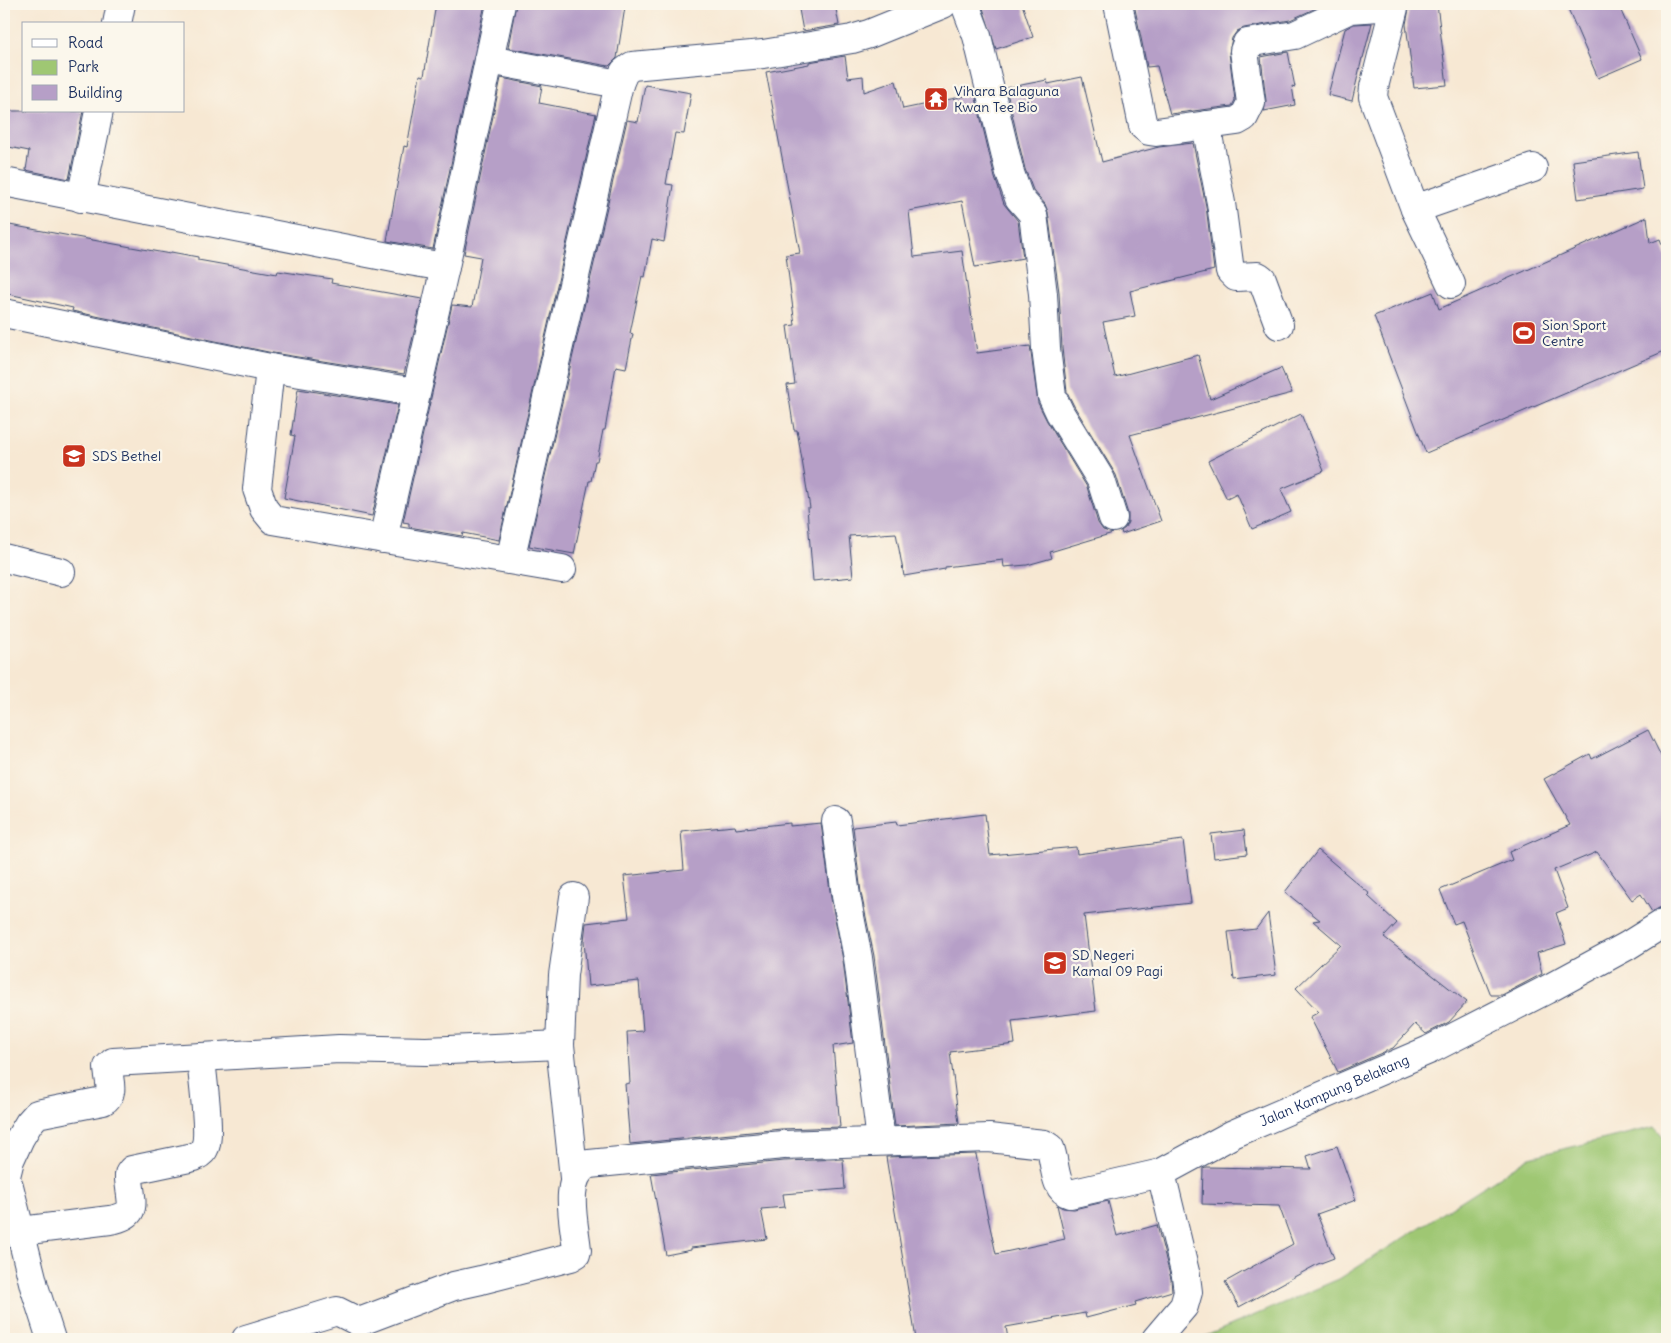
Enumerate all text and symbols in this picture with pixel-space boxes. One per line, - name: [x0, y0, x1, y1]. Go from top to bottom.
- legend: [22, 22, 185, 112]
- text: Road: [68, 33, 103, 52]
- text: Park: [68, 57, 99, 76]
- place label: Vihara Balaguna Kwan Tee Bio: [954, 82, 1059, 116]
- text: Building: [68, 83, 123, 102]
- temple icon: Vihara Balaguna Kwan Tee Bio: [923, 86, 949, 112]
- place label: Sion Sport Centre: [1542, 316, 1607, 350]
- sports icon: Sion Sport Centre: [1511, 320, 1537, 346]
- school or university icon: SDS Bethel: [61, 443, 87, 469]
- place label: SDS Bethel: [92, 447, 161, 465]
- place label: SD Negeri Kamal 09 Pagi: [1072, 946, 1163, 980]
- school or university icon: SD Negeri Kamal 09 Pagi: [1042, 950, 1068, 976]
- street label: Jalan Kampung Belakang: [1257, 1051, 1412, 1131]

